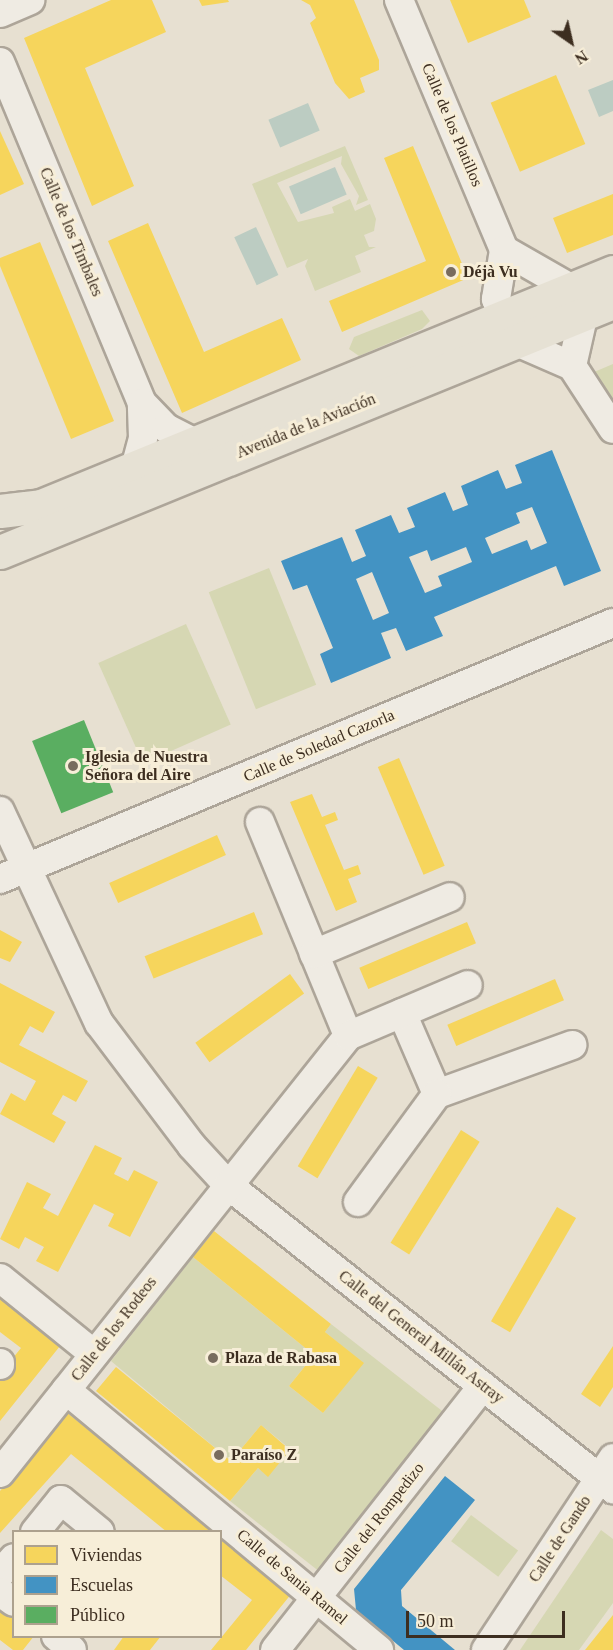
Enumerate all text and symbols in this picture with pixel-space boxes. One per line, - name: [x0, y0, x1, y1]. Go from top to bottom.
- north arrow: [541, 12, 601, 72]
- text: N: [572, 47, 591, 68]
- street label: Calle de los Platillos: [417, 60, 487, 190]
- street label: Calle de los Timbales: [35, 164, 107, 300]
- place label: Déjà Vu: [463, 262, 518, 282]
- marker: Déjà Vu: [444, 265, 458, 279]
- street label: Avenida de la Aviación: [233, 389, 379, 463]
- street label: Calle de Soledad Cazorla: [241, 705, 397, 787]
- place label: Iglesia de Nuestra Señora del Aire: [85, 747, 208, 785]
- marker: Iglesia de Nuestra Señora del Aire: [66, 759, 80, 773]
- street label: Calle del General Millán Astray: [334, 1266, 508, 1408]
- street label: Calle de los Rodeos: [67, 1273, 161, 1385]
- place label: Plaza de Rabasa: [225, 1348, 337, 1368]
- marker: Plaza de Rabasa: [206, 1351, 220, 1365]
- place label: Paraíso Z: [231, 1445, 297, 1465]
- marker: Paraíso Z: [212, 1448, 226, 1462]
- street label: Calle del Rompedizo: [330, 1459, 428, 1577]
- street label: Calle de Gando: [525, 1492, 595, 1586]
- street label: Calle de Sania Ramel: [233, 1525, 351, 1629]
- legend: [12, 1530, 222, 1638]
- text: Viviendas: [70, 1545, 142, 1565]
- text: Escuelas: [70, 1575, 133, 1595]
- scale bar: [409, 1599, 568, 1637]
- text: Público: [70, 1605, 125, 1625]
- text: 50 m: [417, 1611, 454, 1631]

